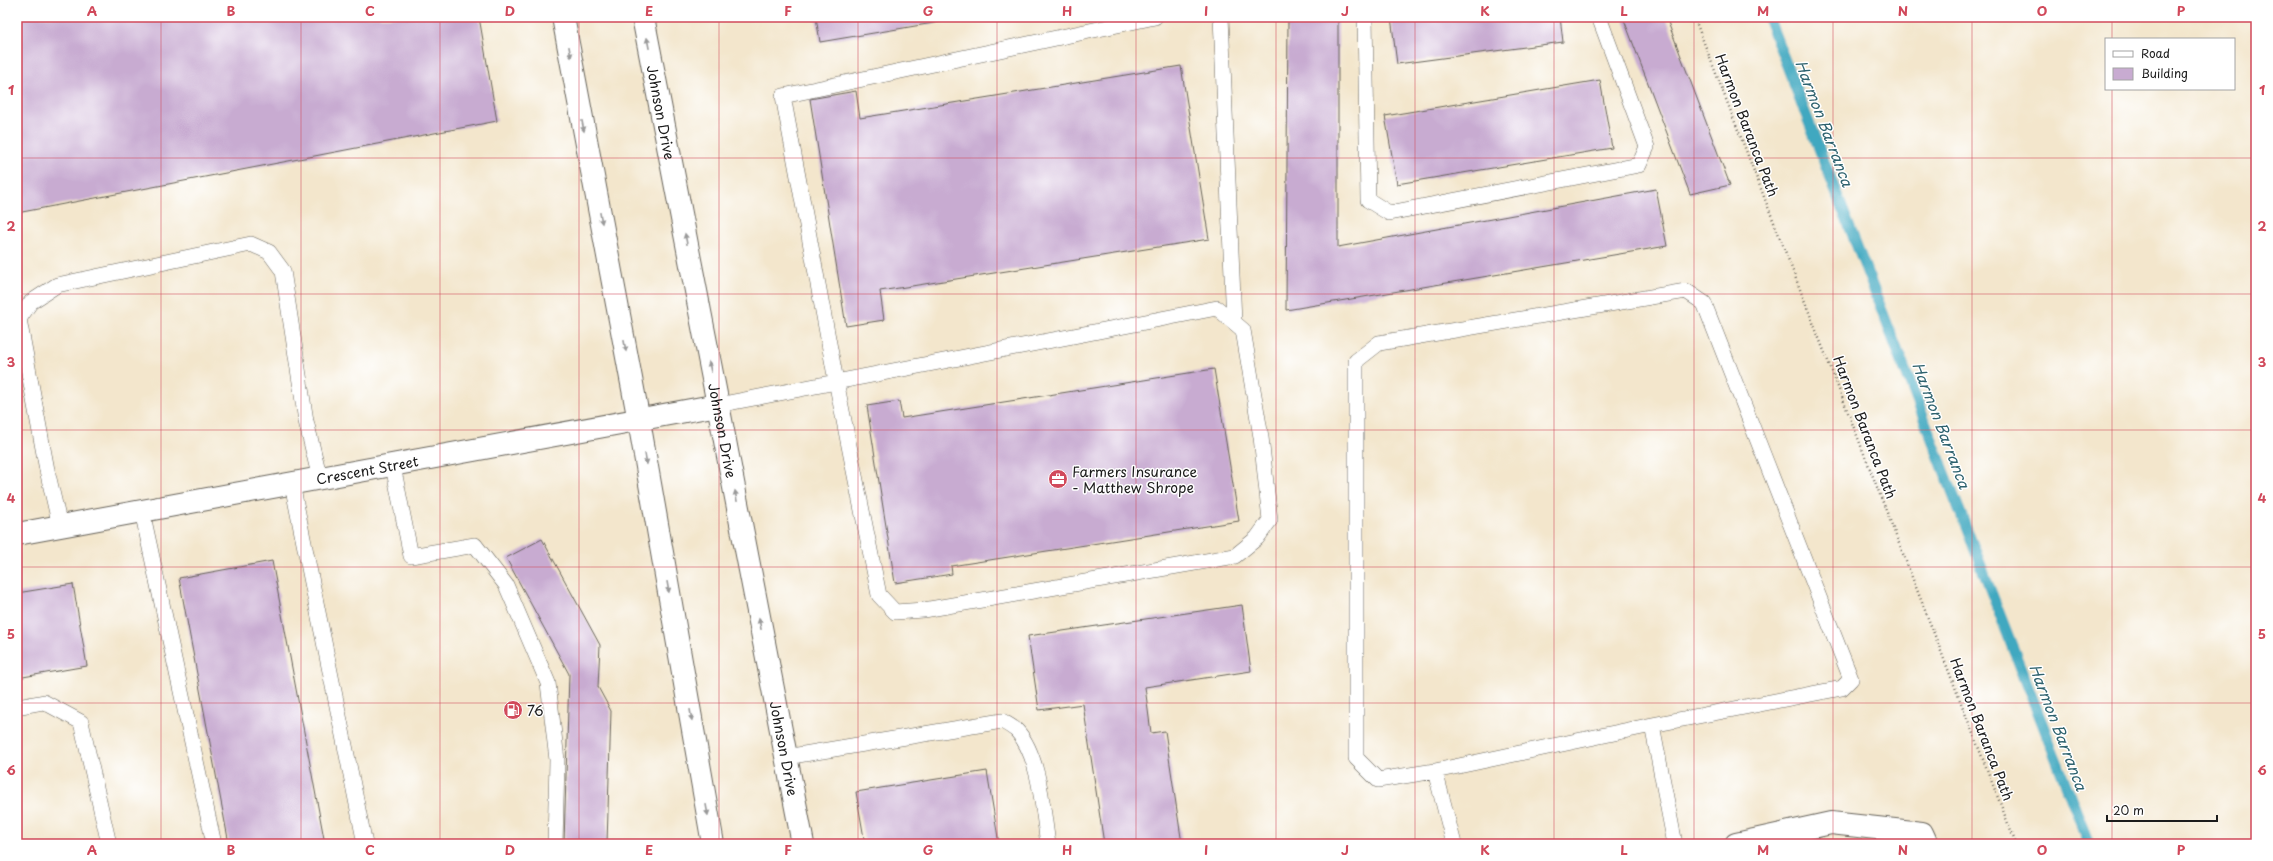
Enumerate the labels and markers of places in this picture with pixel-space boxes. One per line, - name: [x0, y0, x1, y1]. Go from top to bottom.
- place label: Farmers Insurance - Matthew Shrope: [1072, 461, 1198, 498]
- office icon: Farmers Insurance - Matthew Shrope: [1047, 468, 1069, 490]
- fuel station icon: 76: [502, 699, 524, 721]
- place label: 76: [527, 700, 544, 721]

